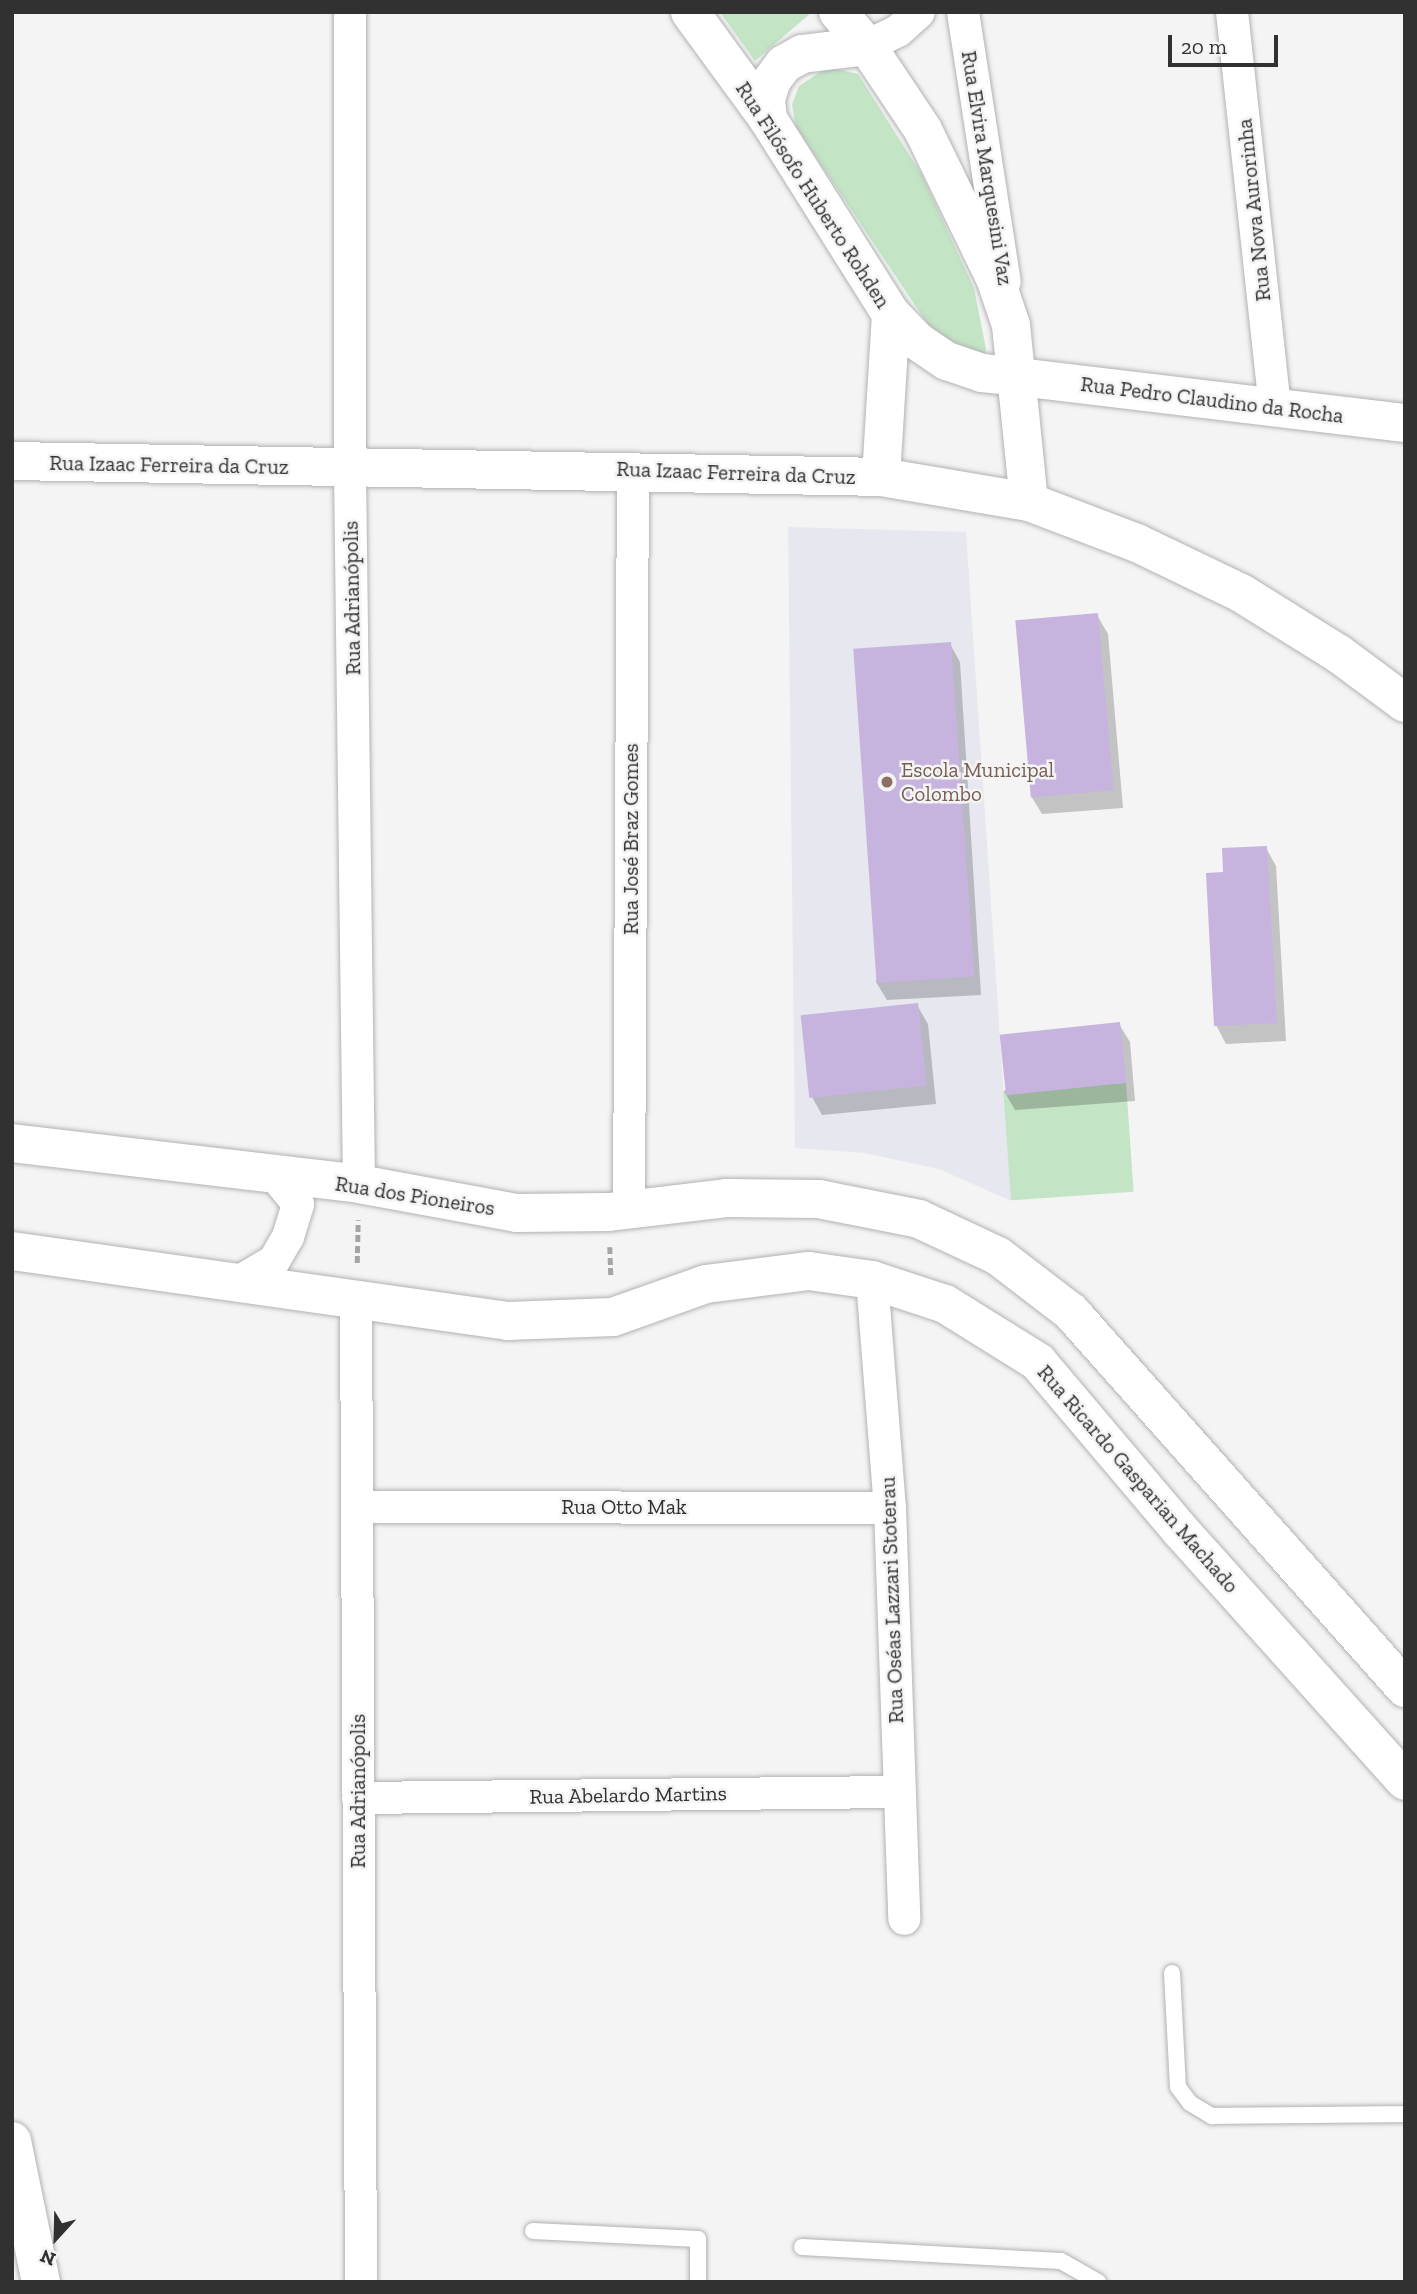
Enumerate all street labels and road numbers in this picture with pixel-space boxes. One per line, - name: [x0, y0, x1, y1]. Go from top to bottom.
- street label: Rua Elvira Marquesini Vaz: [956, 49, 1018, 287]
- street label: Rua Filósofo Huberto Rohden: [730, 77, 896, 313]
- street label: Rua Nova Aurorinha: [1232, 117, 1276, 303]
- street label: Rua Pedro Claudino da Rocha: [1079, 371, 1345, 429]
- street label: Rua Izaac Ferreira da Cruz: [49, 450, 289, 480]
- street label: Rua Izaac Ferreira da Cruz: [616, 456, 856, 490]
- street label: Rua Adrianópolis: [338, 520, 366, 676]
- street label: Rua José Braz Gomes: [618, 743, 644, 935]
- street label: Rua dos Pioneiros: [333, 1171, 497, 1221]
- street label: Rua Ricardo Gasparian Machado: [1032, 1360, 1244, 1598]
- street label: Rua Oséas Lazzari Stoterau: [875, 1476, 909, 1724]
- street label: Rua Otto Mak: [561, 1494, 687, 1520]
- street label: Rua Adrianópolis: [345, 1713, 371, 1869]
- street label: Rua Abelardo Martins: [529, 1781, 727, 1809]

